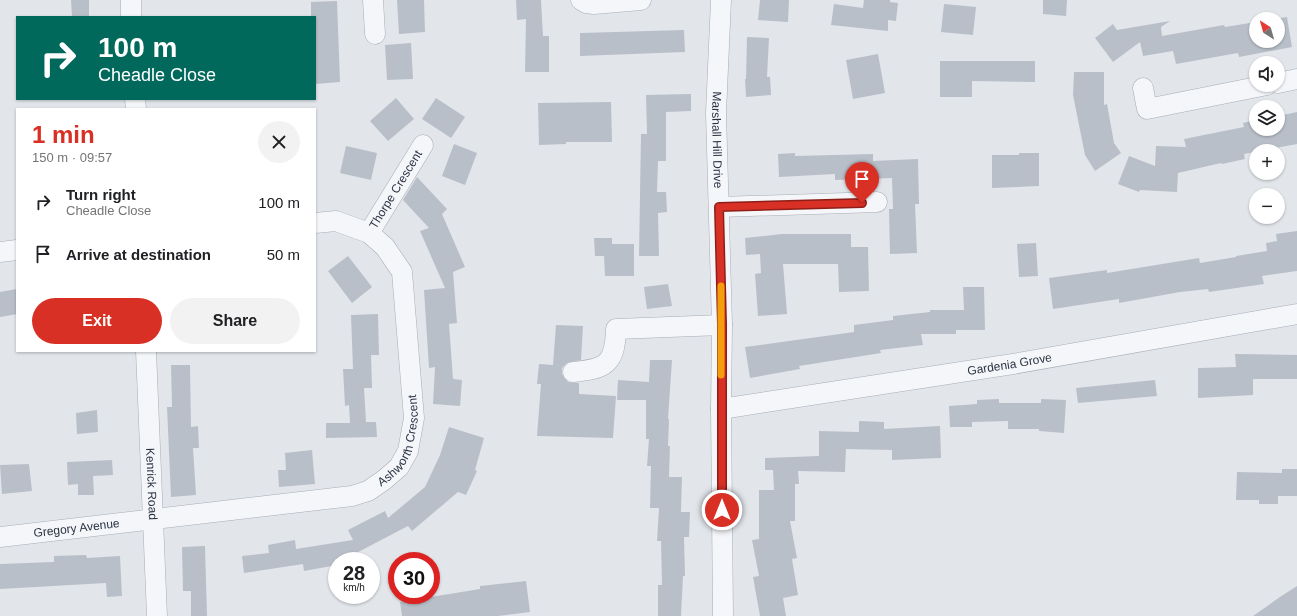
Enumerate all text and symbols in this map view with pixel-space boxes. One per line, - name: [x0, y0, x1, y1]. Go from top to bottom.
- north arrow: [1249, 12, 1285, 48]
- map controls: [1249, 12, 1285, 224]
- icon: right: [32, 32, 84, 84]
- text: 100 m: [98, 32, 177, 63]
- button: sound: [1249, 56, 1285, 92]
- text: Cheadle Close: [98, 65, 216, 85]
- street label: Marshall Hill Drive: [709, 91, 725, 189]
- button: layers: [1249, 100, 1285, 136]
- text: 1 min: [32, 121, 95, 148]
- button: close: [258, 121, 300, 163]
- button: +: [1249, 144, 1285, 180]
- street label: Thorpe Crescent: [366, 147, 425, 231]
- text: 150 m · 09:57: [32, 150, 112, 165]
- pin: [845, 162, 879, 203]
- icon: arrive: [851, 168, 873, 190]
- text: Turn right: [66, 186, 136, 203]
- button: −: [1249, 188, 1285, 224]
- icon: right: [32, 191, 54, 213]
- text: 100 m: [258, 194, 300, 211]
- text: Cheadle Close: [66, 203, 151, 218]
- icon: arrive: [32, 243, 54, 265]
- text: Arrive at destination: [66, 246, 211, 263]
- text: 50 m: [267, 246, 300, 263]
- button: Exit: [32, 298, 162, 344]
- button: Share: [170, 298, 300, 344]
- street label: Gardenia Grove: [966, 350, 1053, 378]
- street label: Ashworth Crescent: [375, 393, 421, 489]
- street label: Kenrick Road: [143, 448, 160, 520]
- position arrow: [701, 489, 743, 531]
- street label: Gregory Avenue: [33, 516, 121, 540]
- speed limit sign: 30: [388, 552, 440, 604]
- text: 28: [343, 562, 365, 584]
- text: km/h: [343, 582, 365, 593]

